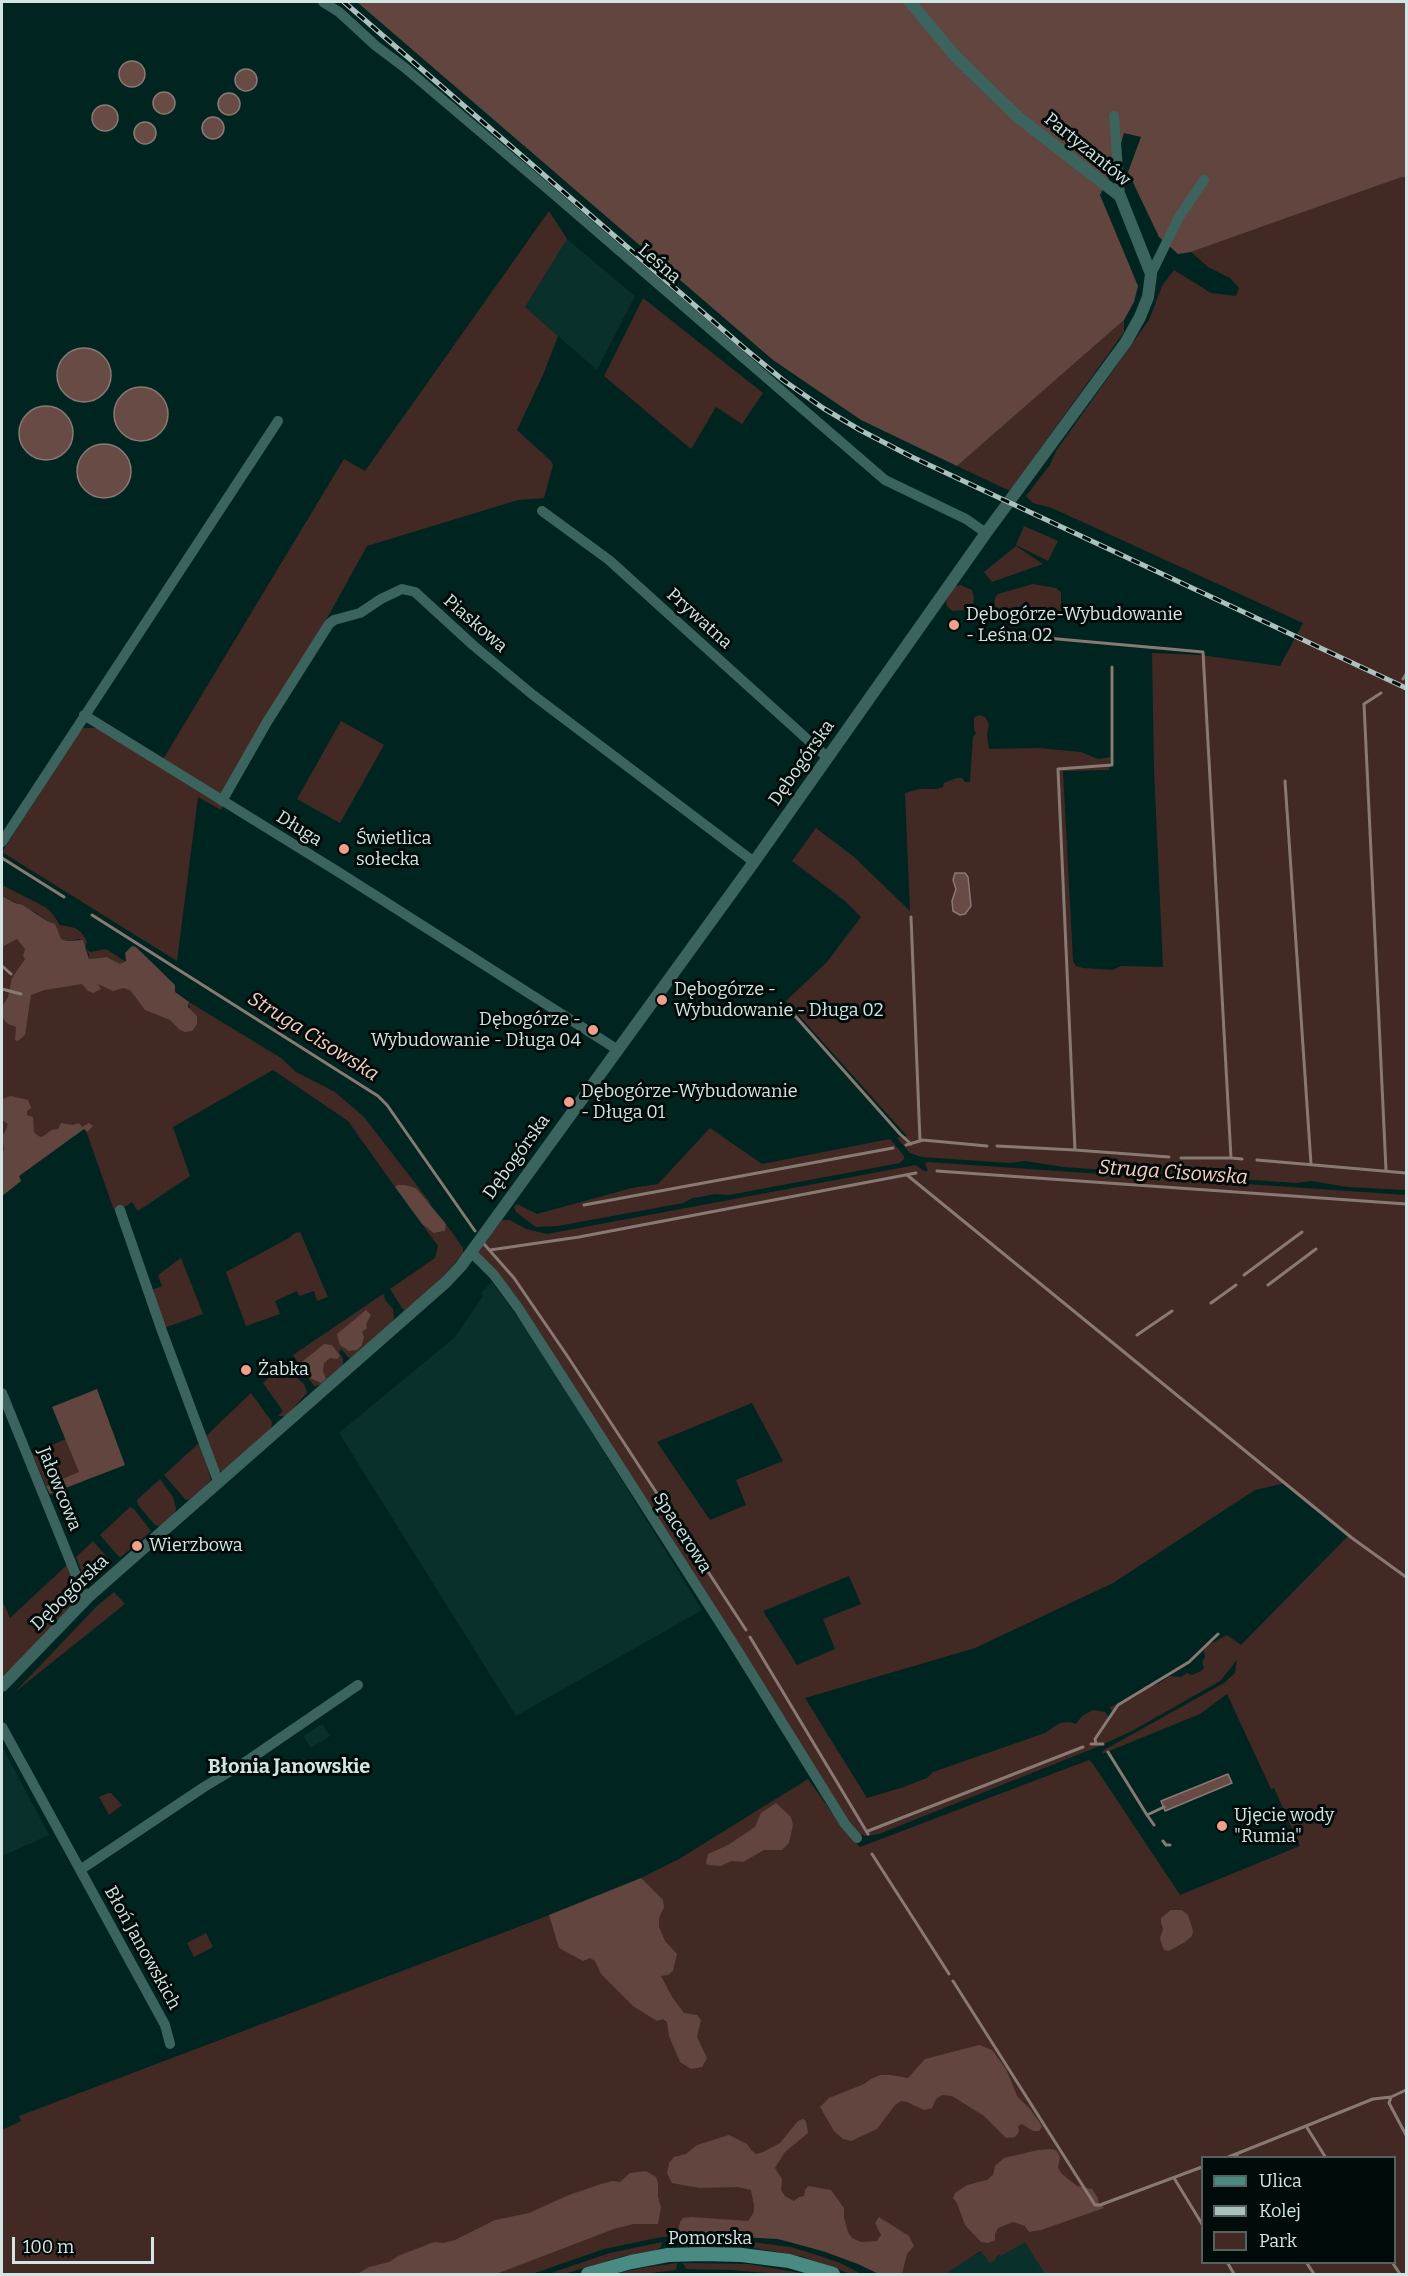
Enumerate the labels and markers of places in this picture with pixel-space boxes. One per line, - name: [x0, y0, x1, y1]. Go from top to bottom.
- place label: Dębogórze-Wybudowanie - Leśna 02: [966, 604, 1183, 646]
- marker: Dębogórze-Wybudowanie - Leśna 02: [947, 618, 961, 632]
- place label: Świetlica sołecka: [356, 828, 431, 870]
- marker: Świetlica sołecka: [337, 842, 351, 856]
- place label: Dębogórze - Wybudowanie - Długa 02: [674, 979, 884, 1022]
- marker: Dębogórze - Wybudowanie - Długa 02: [655, 993, 669, 1007]
- place label: Dębogórze - Wybudowanie - Długa 04: [371, 1009, 581, 1052]
- marker: Dębogórze - Wybudowanie - Długa 04: [586, 1023, 600, 1037]
- place label: Dębogórze-Wybudowanie - Długa 01: [581, 1081, 798, 1124]
- marker: Dębogórze-Wybudowanie - Długa 01: [562, 1095, 576, 1109]
- place label: Żabka: [258, 1359, 309, 1381]
- marker: Żabka: [239, 1363, 253, 1377]
- place label: Wierzbowa: [149, 1535, 243, 1557]
- marker: Wierzbowa: [130, 1539, 144, 1553]
- place label: Ujęcie wody "Rumia": [1234, 1805, 1334, 1848]
- marker: Ujęcie wody "Rumia": [1215, 1819, 1229, 1833]

